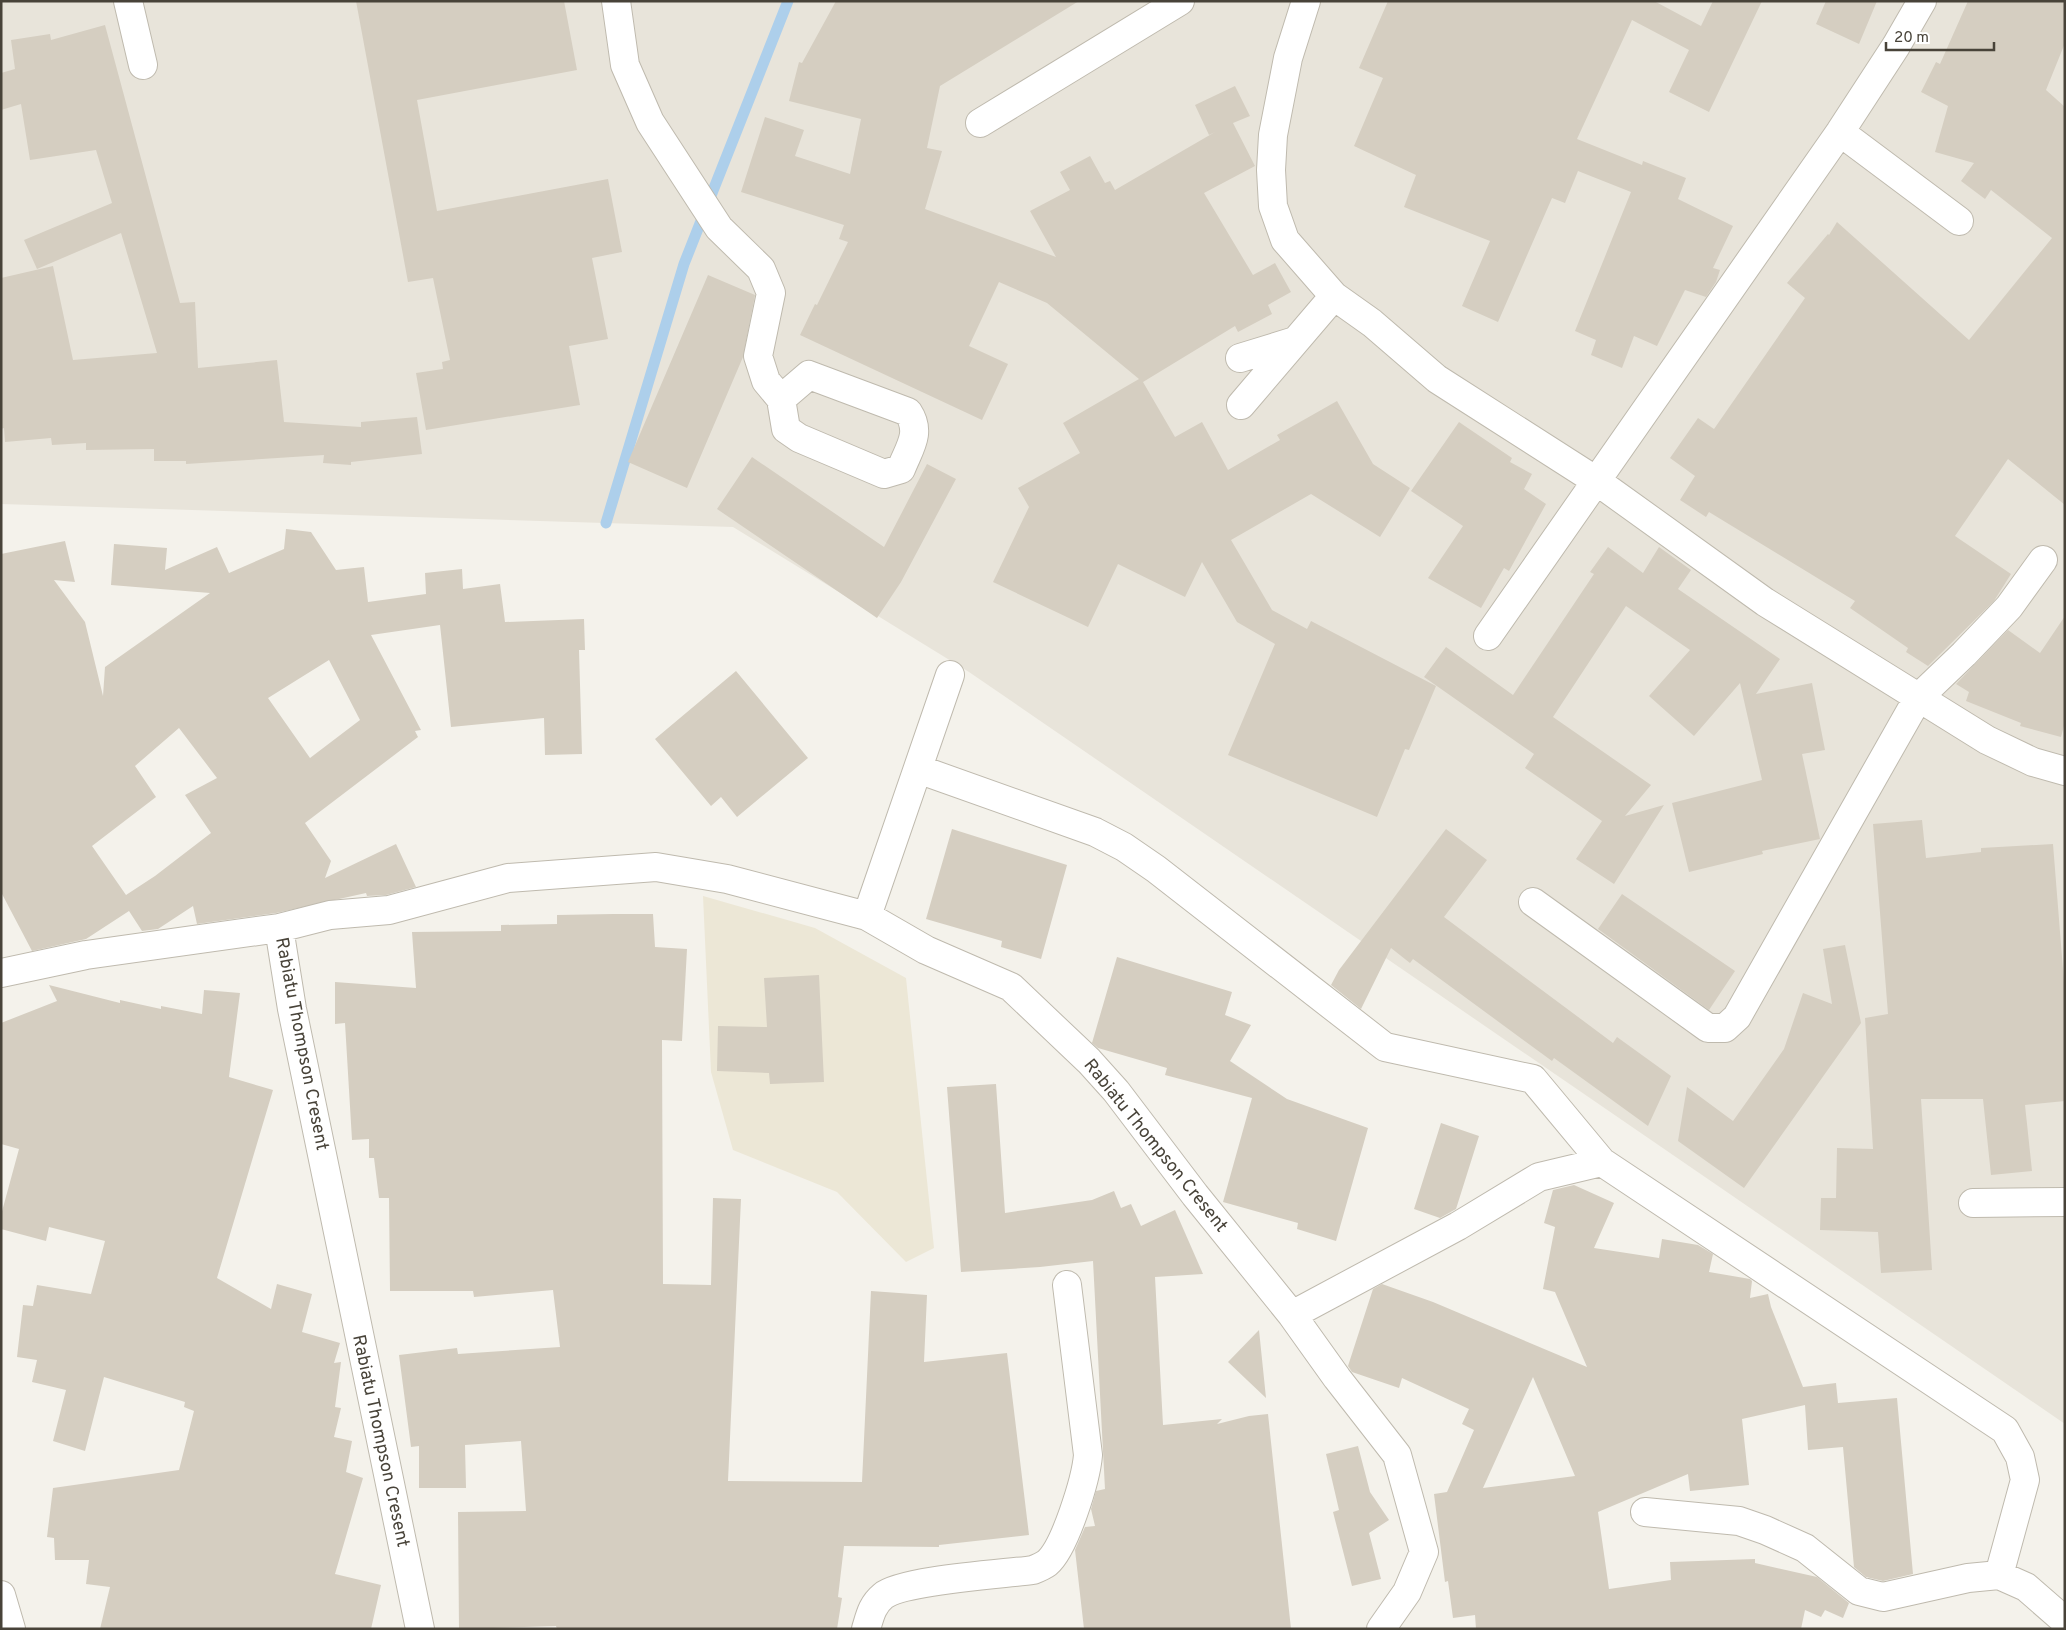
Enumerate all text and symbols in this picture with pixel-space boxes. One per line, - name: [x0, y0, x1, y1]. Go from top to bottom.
- scale bar: [1886, 20, 1994, 52]
- text: 20 m: [1894, 29, 1929, 48]
- street label: Rabiatu Thompson Cresent: [269, 936, 333, 1152]
- street label: Rabiatu Thompson Cresent: [1078, 1055, 1232, 1237]
- street label: Rabiatu Thompson Cresent: [346, 1333, 414, 1549]

